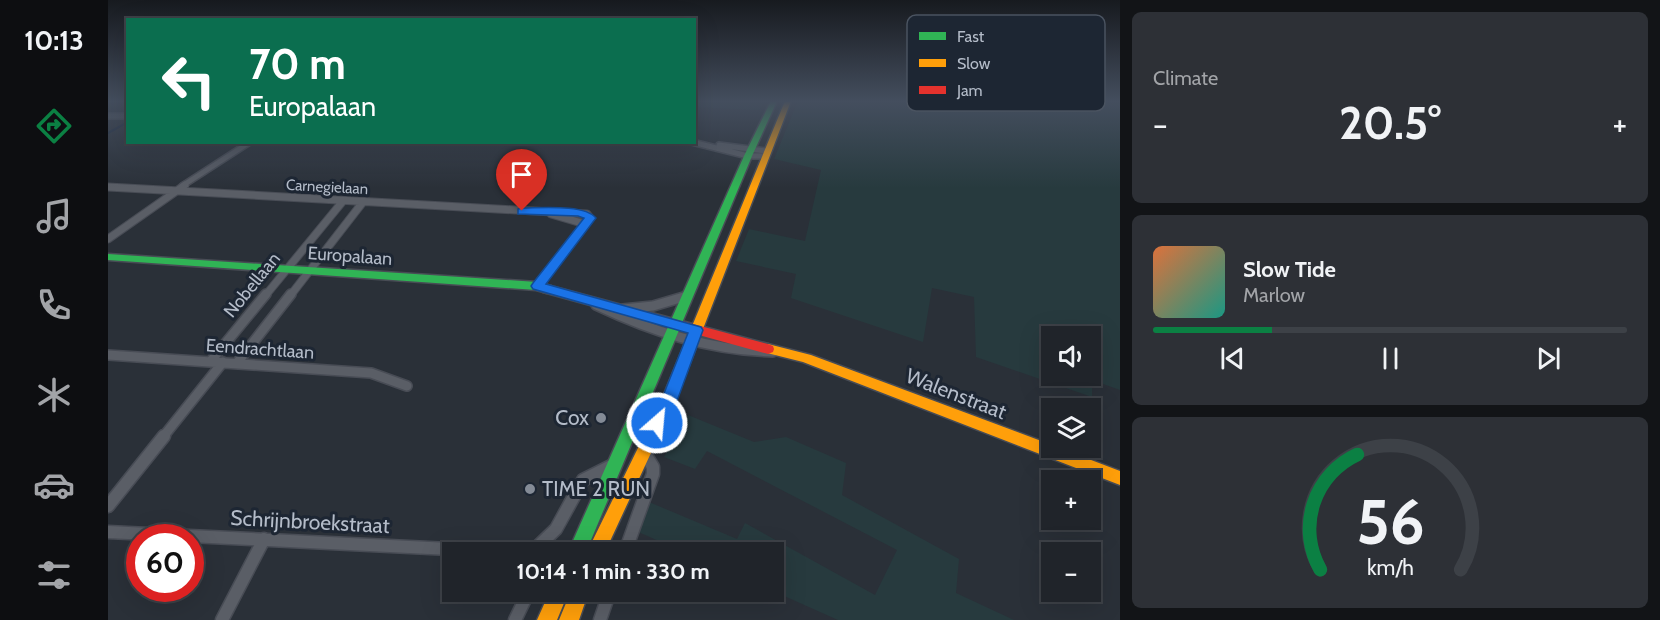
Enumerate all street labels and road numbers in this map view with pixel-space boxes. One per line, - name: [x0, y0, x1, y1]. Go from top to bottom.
- street label: Carnegielaan: [285, 176, 369, 198]
- street label: Europalaan: [307, 242, 393, 270]
- street label: Nobellaan: [219, 248, 285, 322]
- street label: Eendrachtlaan: [205, 334, 315, 364]
- street label: Walenstraat: [902, 363, 1010, 424]
- street label: Schrijnbroekstraat: [230, 505, 390, 539]

